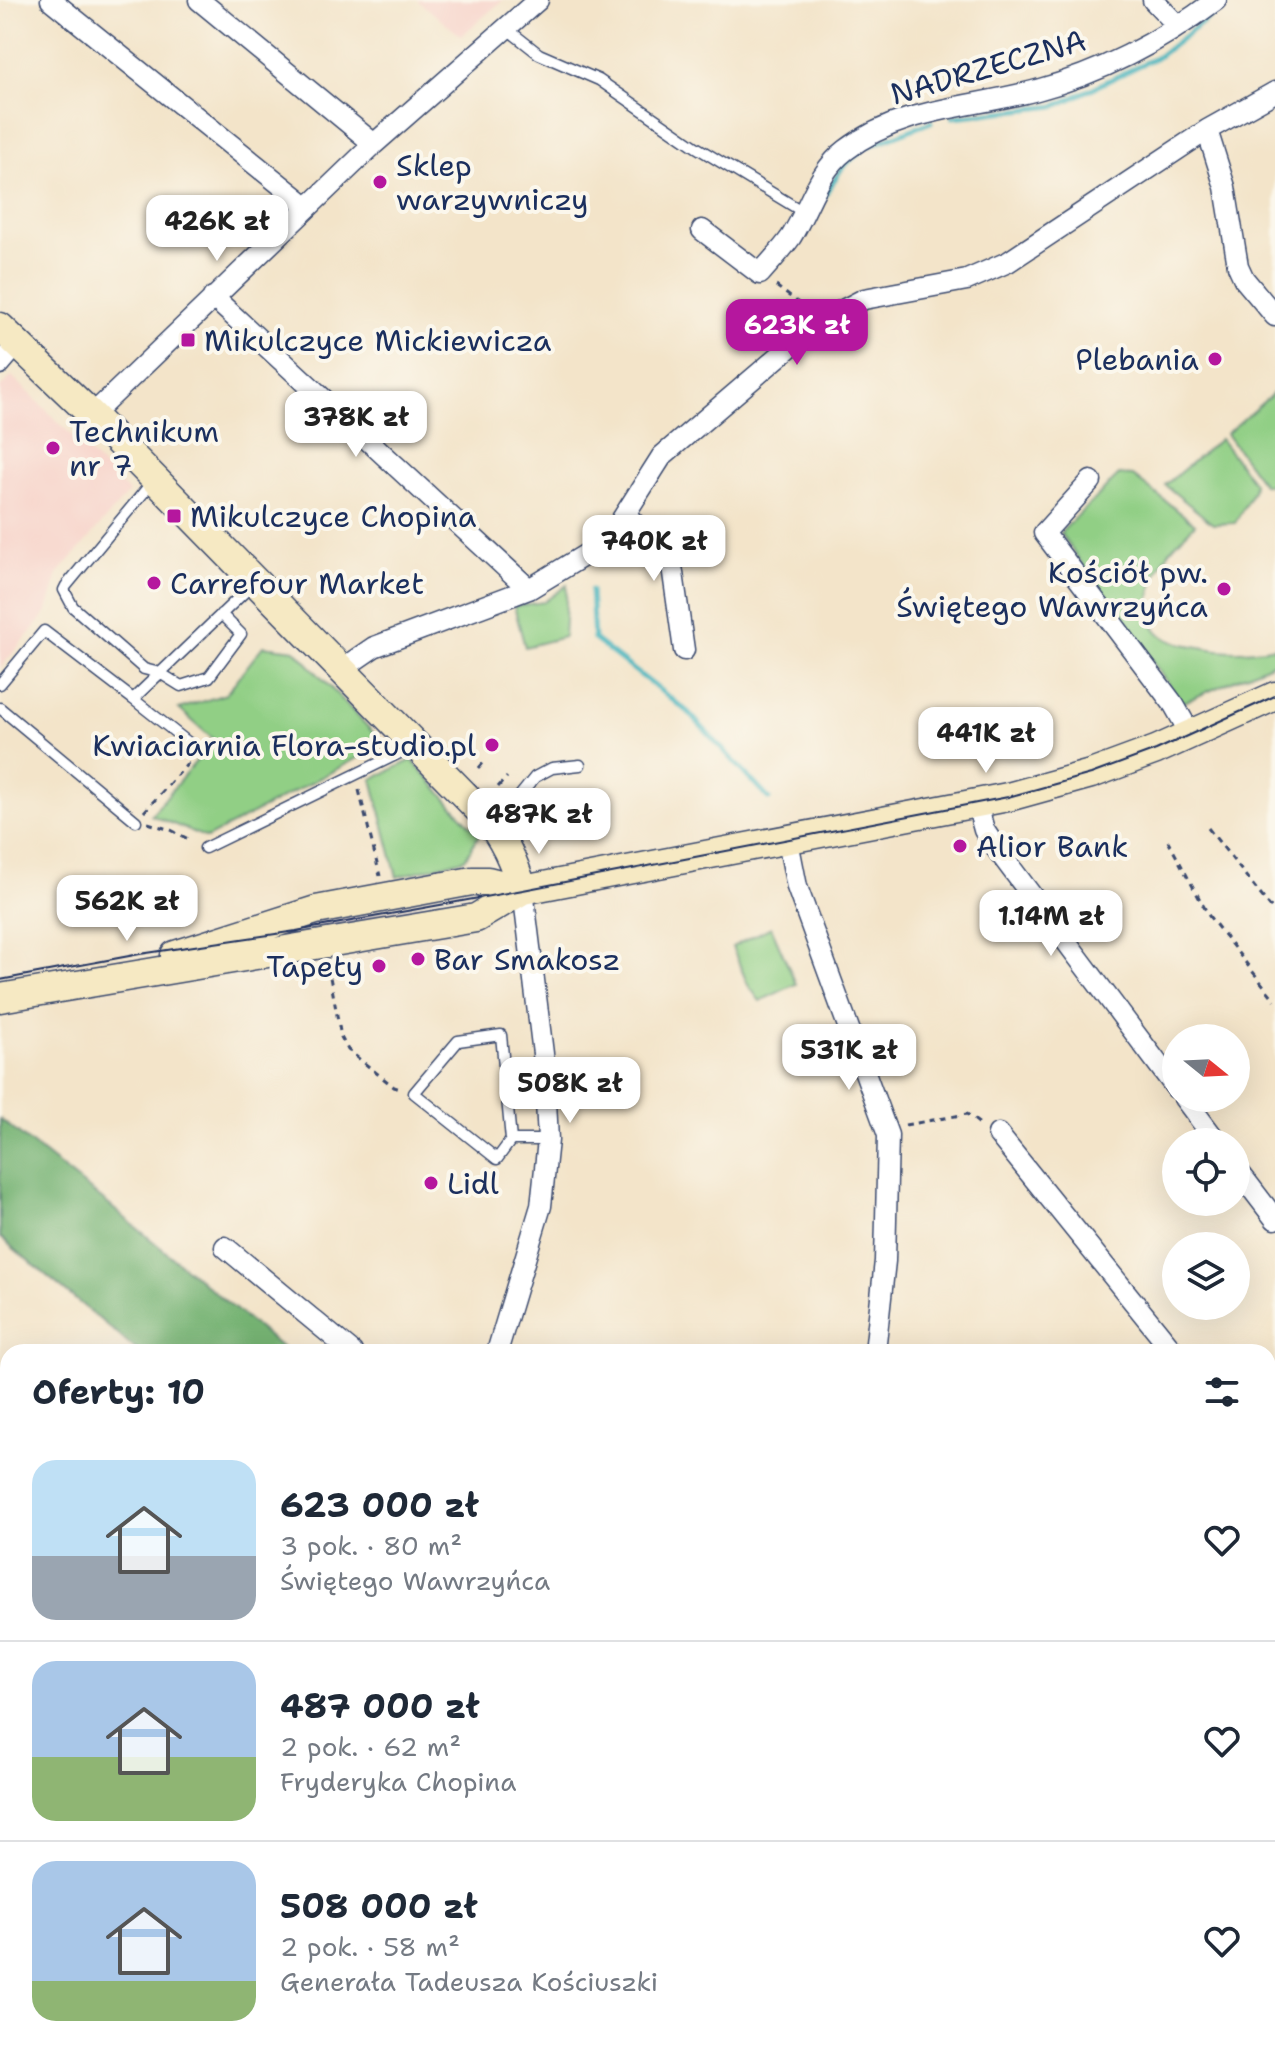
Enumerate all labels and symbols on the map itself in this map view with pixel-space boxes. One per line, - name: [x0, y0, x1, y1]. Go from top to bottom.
- street label: NADRZECZNA: [885, 19, 1091, 115]
- place label: Sklep warzywniczy: [396, 145, 589, 220]
- marker: Sklep warzywniczy: [371, 173, 389, 191]
- pin: 426K zł: [143, 195, 291, 263]
- pin: 623K zł: [723, 299, 871, 367]
- place label: Mikulczyce Mickiewicza: [204, 320, 552, 361]
- marker: Mikulczyce Mickiewicza: [179, 331, 197, 349]
- place label: Plebania: [1075, 339, 1199, 380]
- marker: Plebania: [1206, 350, 1224, 368]
- pin: 378K zł: [282, 391, 430, 459]
- place label: Technikum nr 7: [69, 411, 219, 486]
- marker: Technikum nr 7: [44, 439, 62, 457]
- place label: Mikulczyce Chopina: [190, 496, 477, 537]
- marker: Mikulczyce Chopina: [165, 507, 183, 525]
- pin: 740K zł: [580, 515, 728, 583]
- place label: Kościół pw. Świętego Wawrzyńca: [896, 552, 1208, 627]
- place label: Carrefour Market: [170, 563, 424, 604]
- marker: Carrefour Market: [145, 574, 163, 592]
- marker: Kościół pw. Świętego Wawrzyńca: [1215, 580, 1233, 598]
- pin: 441K zł: [912, 707, 1060, 775]
- place label: Kwiaciarnia Flora-studio.pl: [92, 725, 476, 766]
- marker: Kwiaciarnia Flora-studio.pl: [483, 736, 501, 754]
- pin: 487K zł: [465, 788, 613, 856]
- place label: Alior Bank: [976, 826, 1128, 867]
- marker: Alior Bank: [951, 837, 969, 855]
- pin: 562K zł: [53, 875, 201, 943]
- pin: 1.14M zł: [968, 890, 1134, 958]
- place label: Bar Smakosz: [434, 939, 620, 980]
- place label: Tapety: [266, 946, 363, 987]
- marker: Bar Smakosz: [409, 950, 427, 968]
- marker: Tapety: [370, 957, 388, 975]
- pin: 531K zł: [775, 1024, 923, 1092]
- north arrow: [1162, 1024, 1250, 1112]
- pin: 508K zł: [496, 1057, 644, 1125]
- place label: Lidl: [447, 1163, 499, 1204]
- marker: Lidl: [422, 1174, 440, 1192]

